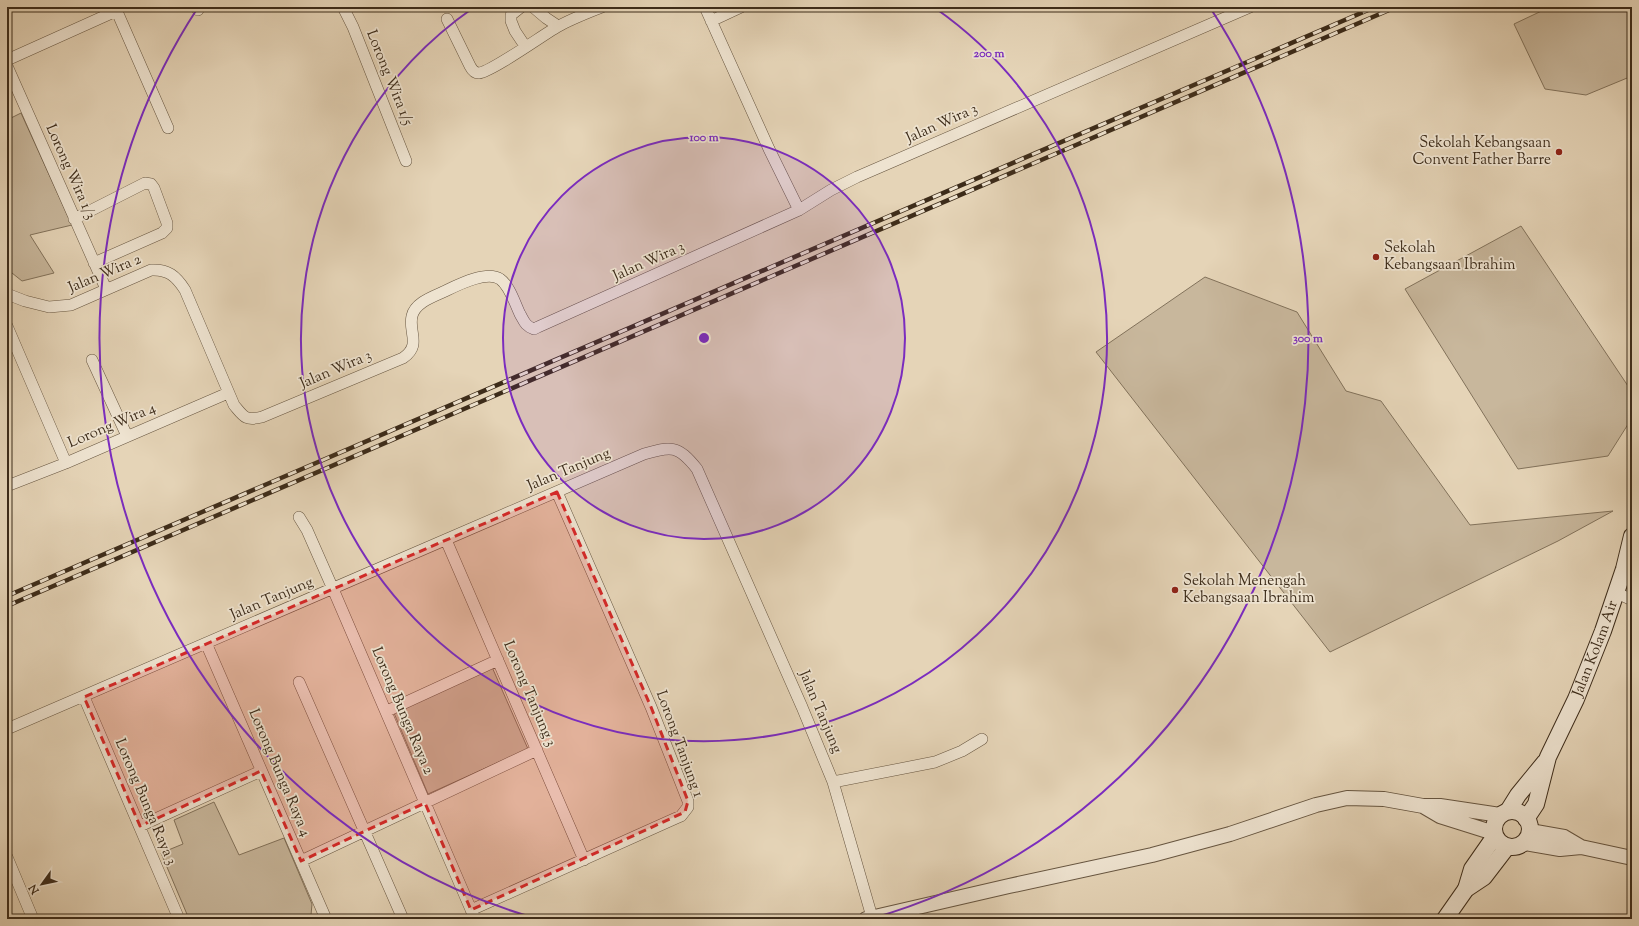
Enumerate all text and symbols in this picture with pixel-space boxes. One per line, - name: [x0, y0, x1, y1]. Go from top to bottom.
- street label: Lorong Wira 1/5: [360, 27, 418, 129]
- text: 200 m: [974, 45, 1004, 63]
- street label: Jalan Wira 3: [902, 99, 981, 149]
- street label: Lorong Wira 1/3: [40, 121, 100, 223]
- text: 100 m: [688, 129, 719, 147]
- place label: Sekolah Kebangsaan Convent Father Barre: [1412, 133, 1551, 171]
- marker: Sekolah Kebangsaan Convent Father Barre: [1554, 147, 1564, 157]
- street label: Jalan Wira 3: [609, 237, 688, 287]
- place label: Sekolah Kebangsaan Ibrahim: [1384, 238, 1516, 276]
- street label: Jalan Wira 2: [64, 249, 145, 299]
- marker: Sekolah Kebangsaan Ibrahim: [1371, 252, 1381, 262]
- text: 300 m: [1293, 330, 1323, 348]
- centre of rings: [697, 331, 711, 345]
- street label: Jalan Wira 3: [296, 345, 375, 395]
- street label: Lorong Wira 4: [65, 398, 160, 454]
- street label: Jalan Tanjung: [523, 443, 614, 497]
- place label: Sekolah Menengah Kebangsaan Ibrahim: [1183, 571, 1315, 609]
- street label: Jalan Tanjung: [226, 572, 317, 626]
- marker: Sekolah Menengah Kebangsaan Ibrahim: [1170, 585, 1180, 595]
- street label: Jalan Kolam Air: [1567, 597, 1623, 701]
- street label: Lorong Tanjung 3: [497, 638, 561, 750]
- street label: Lorong Bunga Raya 2: [366, 644, 438, 778]
- street label: Jalan Tanjung: [793, 666, 847, 757]
- street label: Lorong Tanjung 1: [650, 688, 708, 800]
- street label: Lorong Bunga Raya 4: [243, 706, 316, 841]
- street label: Lorong Bunga Raya 3: [109, 735, 181, 869]
- north arrow: [22, 864, 62, 904]
- text: N: [25, 881, 44, 898]

